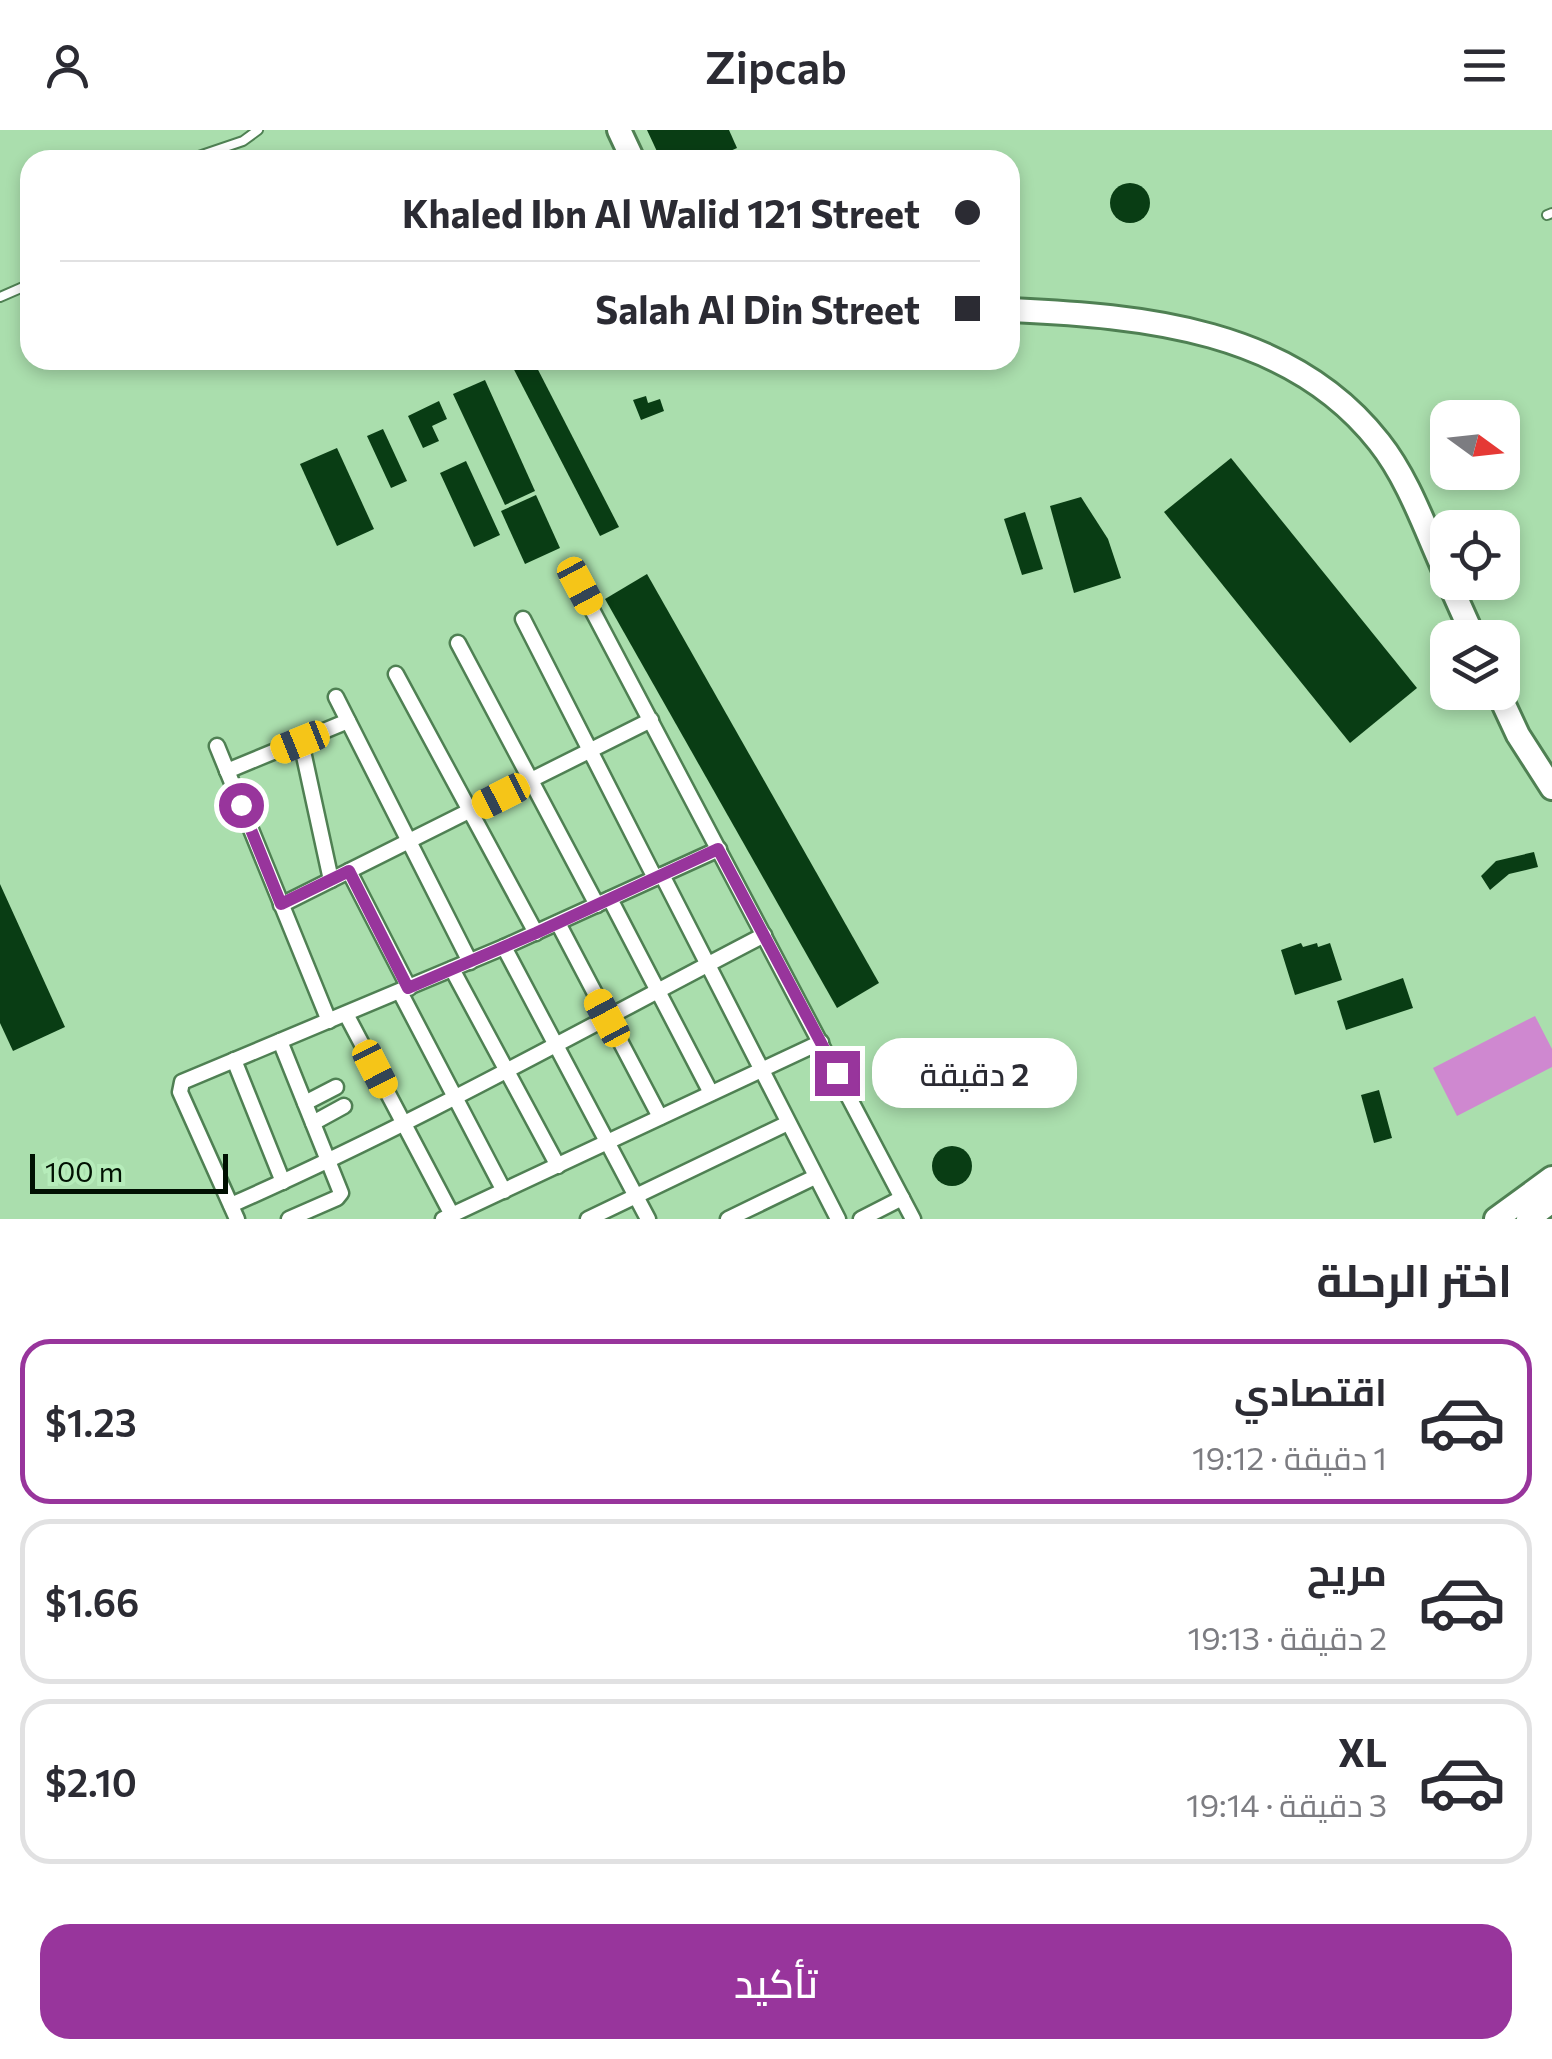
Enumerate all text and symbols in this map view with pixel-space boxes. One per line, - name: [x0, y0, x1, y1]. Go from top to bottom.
- icon: person: [40, 38, 95, 93]
- text: Zipcab: [705, 38, 847, 93]
- icon: menu: [1457, 38, 1512, 93]
- text: Khaled Ibn Al Walid 121 Street: [402, 189, 920, 236]
- text: Salah Al Din Street: [595, 285, 920, 332]
- north arrow: [1430, 400, 1520, 490]
- map controls: [1430, 400, 1520, 710]
- button: locate: [1430, 510, 1520, 600]
- car: [553, 552, 607, 620]
- button: layers: [1430, 620, 1520, 710]
- car: [267, 717, 333, 767]
- car: [467, 769, 535, 823]
- route start: [219, 783, 264, 828]
- car: [580, 984, 634, 1052]
- car: [348, 1035, 402, 1103]
- callout: 2 دقيقة: [872, 1038, 1077, 1108]
- route end: [815, 1051, 860, 1096]
- text: 2 دقيقة: [920, 1053, 1029, 1093]
- scale bar: [30, 1149, 228, 1194]
- text: 100 m: [45, 1154, 123, 1188]
- text: اختر الرحلة: [1316, 1251, 1512, 1306]
- text: اقتصادي: [1234, 1367, 1387, 1414]
- icon: car: [1417, 1377, 1507, 1467]
- text: $1.23: [45, 1398, 137, 1445]
- text: 1 دقيقة · 19:12: [1192, 1437, 1387, 1477]
- text: مريح: [1307, 1547, 1387, 1594]
- icon: car: [1417, 1557, 1507, 1647]
- text: $1.66: [45, 1578, 139, 1625]
- text: 2 دقيقة · 19:13: [1187, 1617, 1387, 1657]
- text: XL: [1338, 1728, 1387, 1775]
- icon: car: [1417, 1737, 1507, 1827]
- text: $2.10: [45, 1758, 137, 1805]
- text: 3 دقيقة · 19:14: [1186, 1784, 1387, 1824]
- button: تأكيد: [40, 1924, 1512, 2039]

